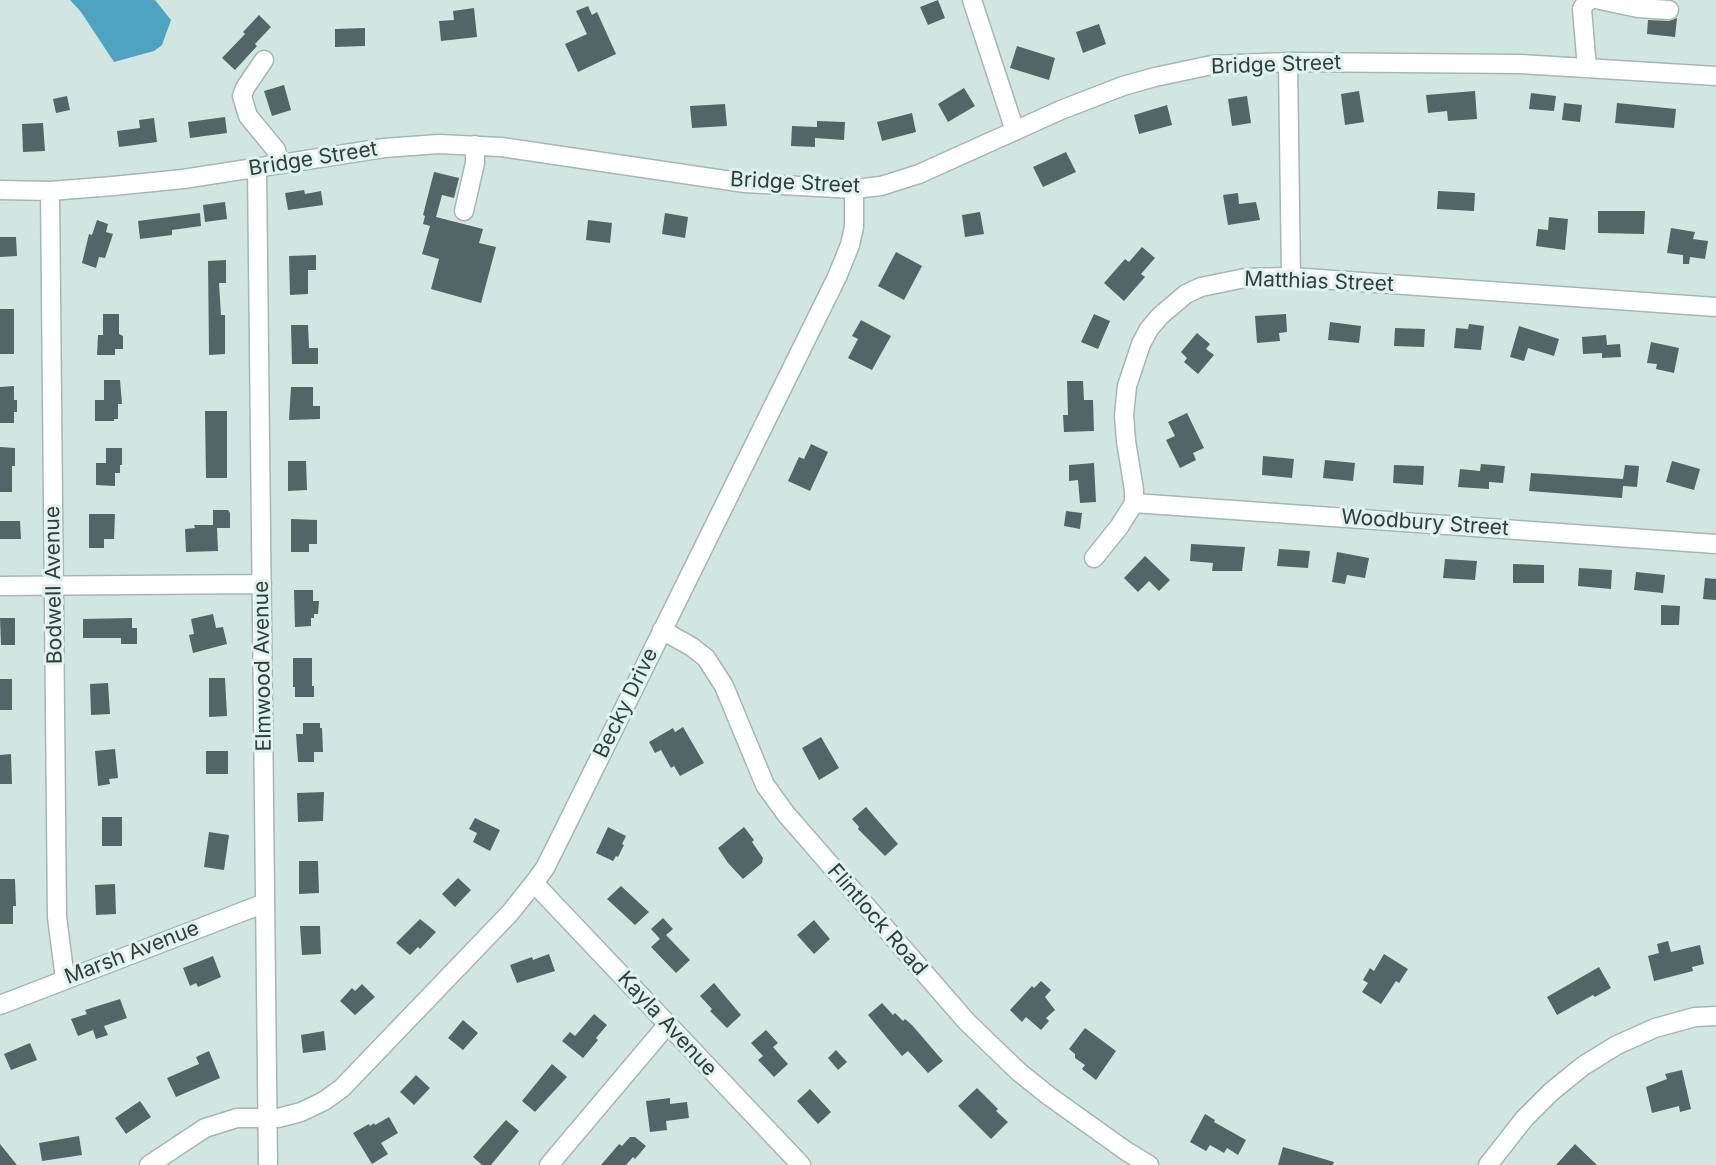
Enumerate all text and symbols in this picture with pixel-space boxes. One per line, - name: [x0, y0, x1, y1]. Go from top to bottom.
- street label: Bridge Street: [1210, 50, 1342, 80]
- street label: Bridge Street: [247, 136, 379, 182]
- street label: Bridge Street: [729, 167, 861, 199]
- street label: Matthias Street: [1244, 267, 1394, 297]
- street label: Woodbury Street: [1340, 505, 1510, 541]
- street label: Bodwell Avenue: [40, 506, 68, 664]
- street label: Elmwood Avenue: [249, 580, 277, 752]
- street label: Becky Drive: [589, 644, 663, 762]
- street label: Flintlock Road: [822, 859, 932, 981]
- street label: Marsh Avenue: [61, 916, 203, 990]
- street label: Kayla Avenue: [612, 966, 722, 1082]

